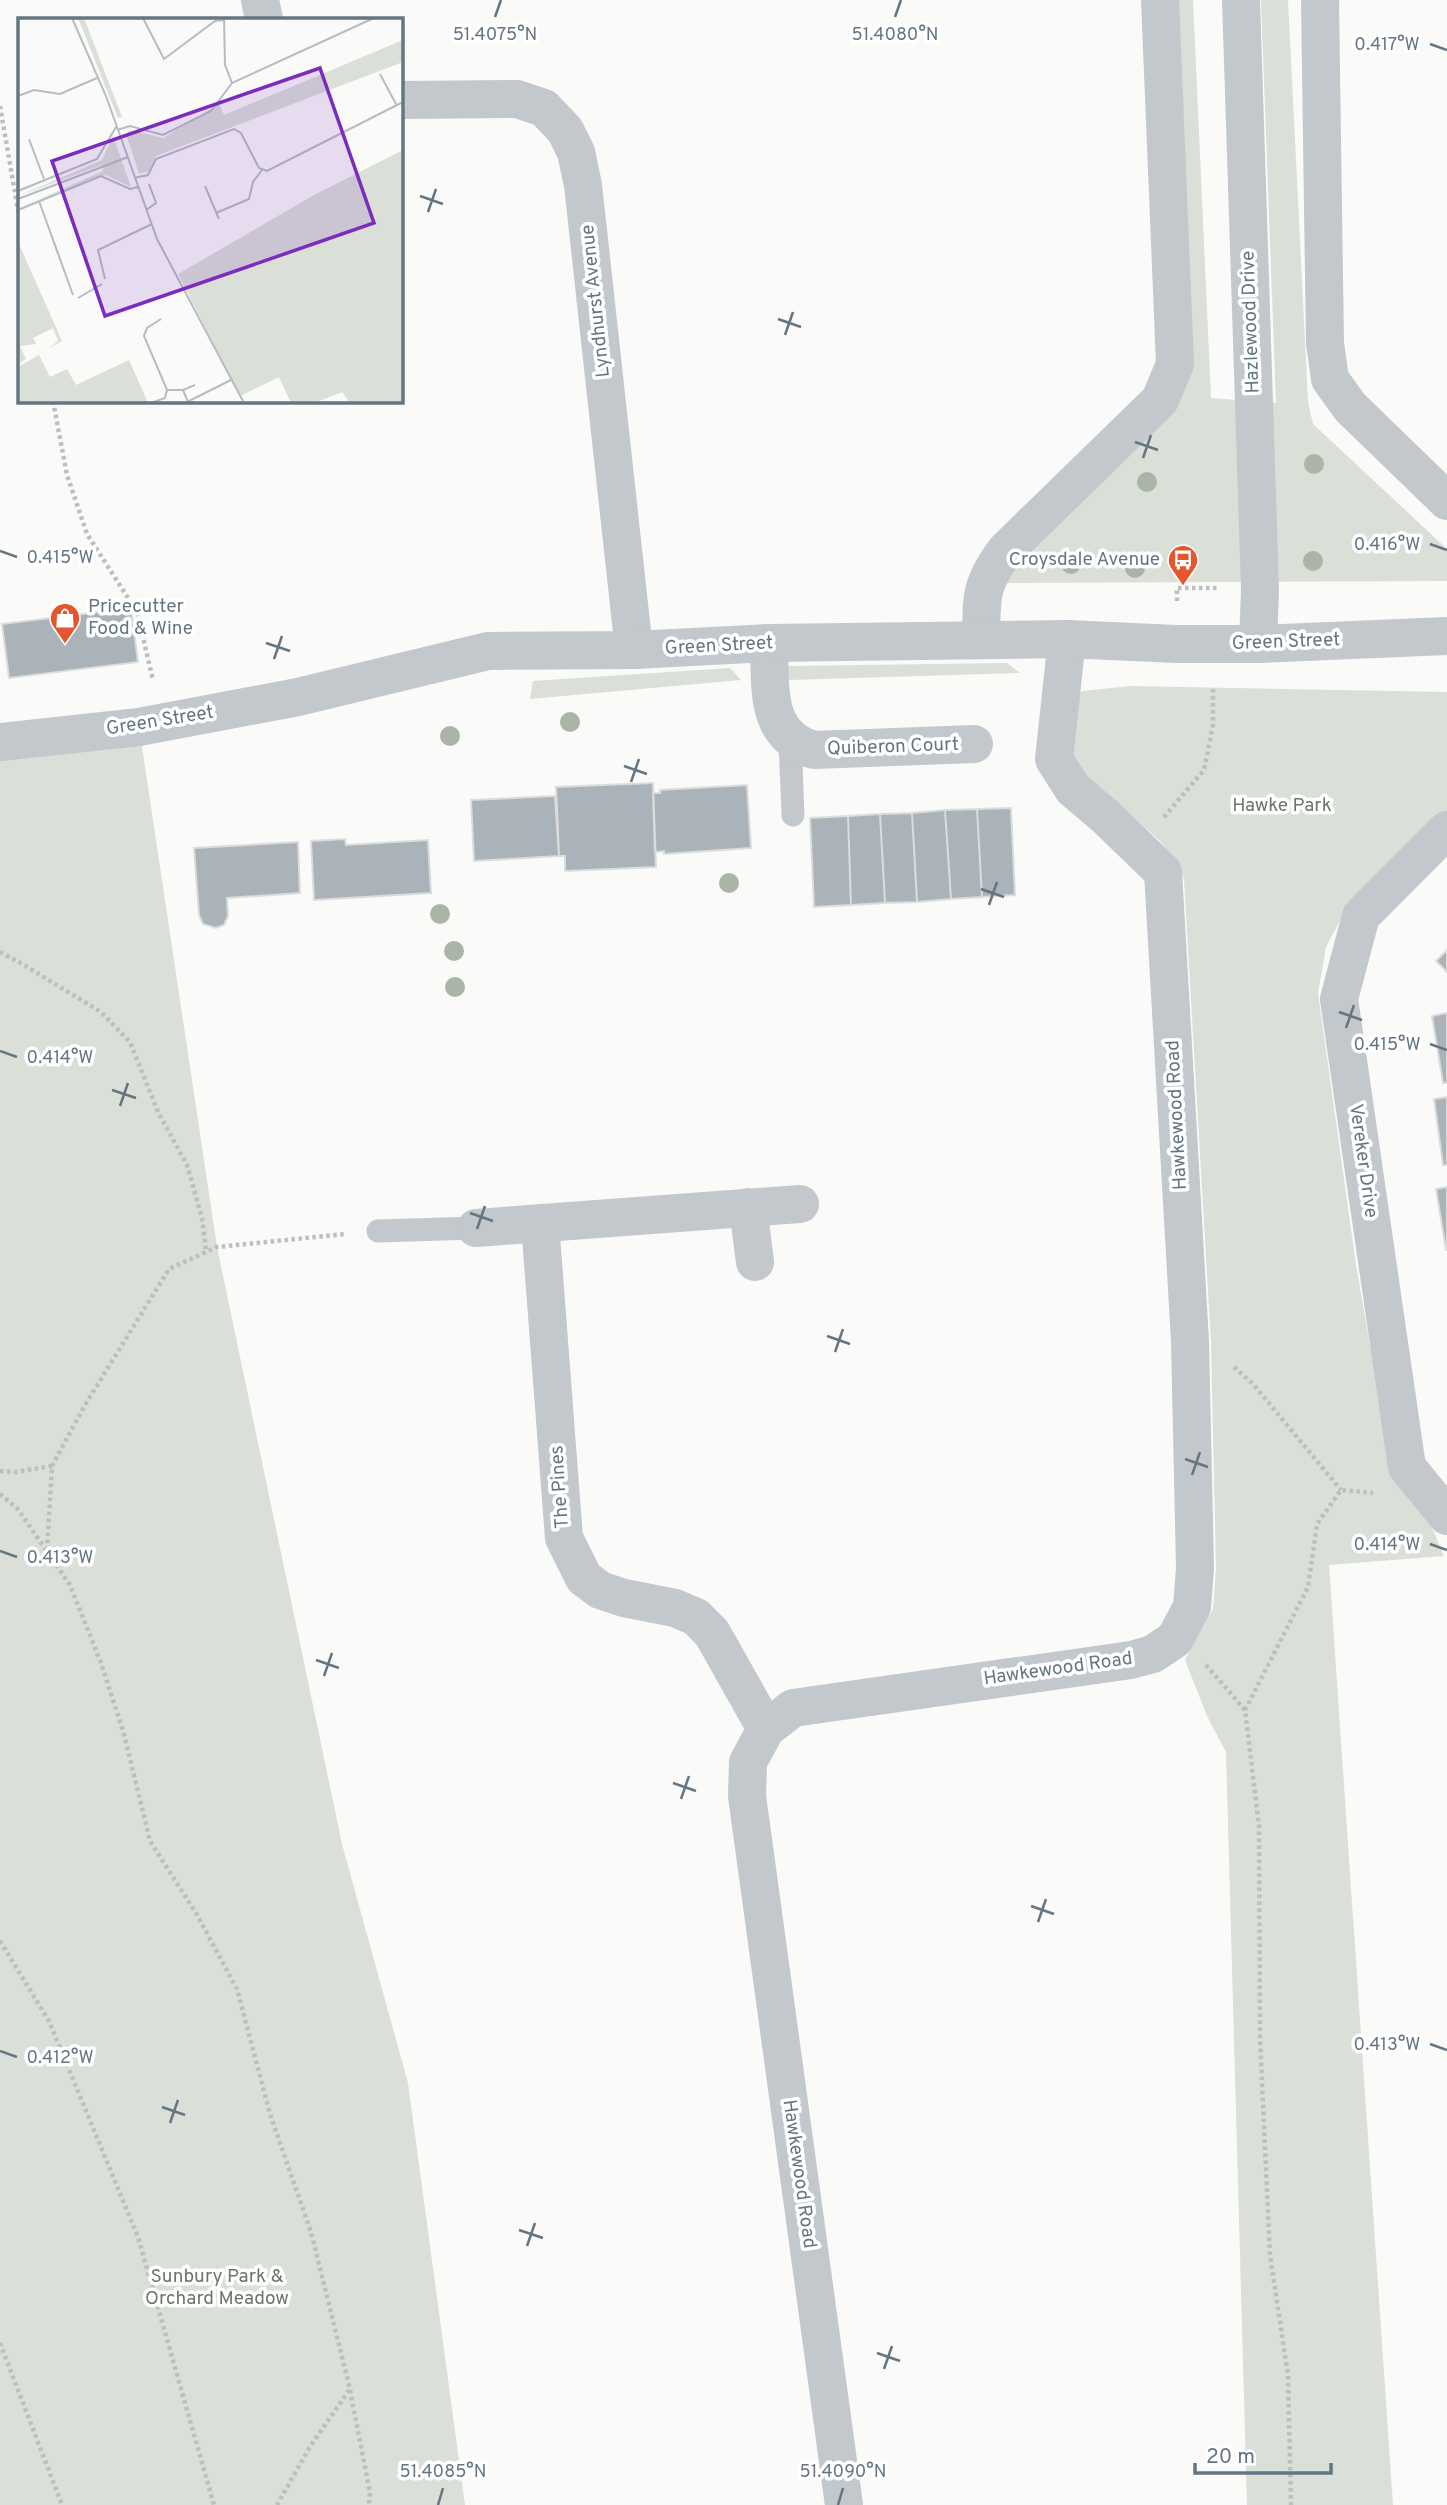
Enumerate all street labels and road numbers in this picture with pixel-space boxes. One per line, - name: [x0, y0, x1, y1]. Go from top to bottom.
- street label: Lyndhurst Avenue: [576, 223, 616, 379]
- street label: Hazlewood Drive: [1237, 250, 1265, 394]
- street label: Green Street: [1231, 628, 1341, 656]
- street label: Green Street: [664, 631, 774, 661]
- street label: Green Street: [105, 701, 215, 741]
- street label: Quiberon Court: [827, 733, 959, 761]
- street label: Hawkewood Road: [1161, 1039, 1193, 1191]
- street label: Vereker Drive: [1343, 1102, 1383, 1220]
- street label: The Pines: [545, 1445, 575, 1529]
- street label: Hawkewood Road: [982, 1647, 1134, 1691]
- street label: Hawkewood Road: [777, 2098, 821, 2250]

